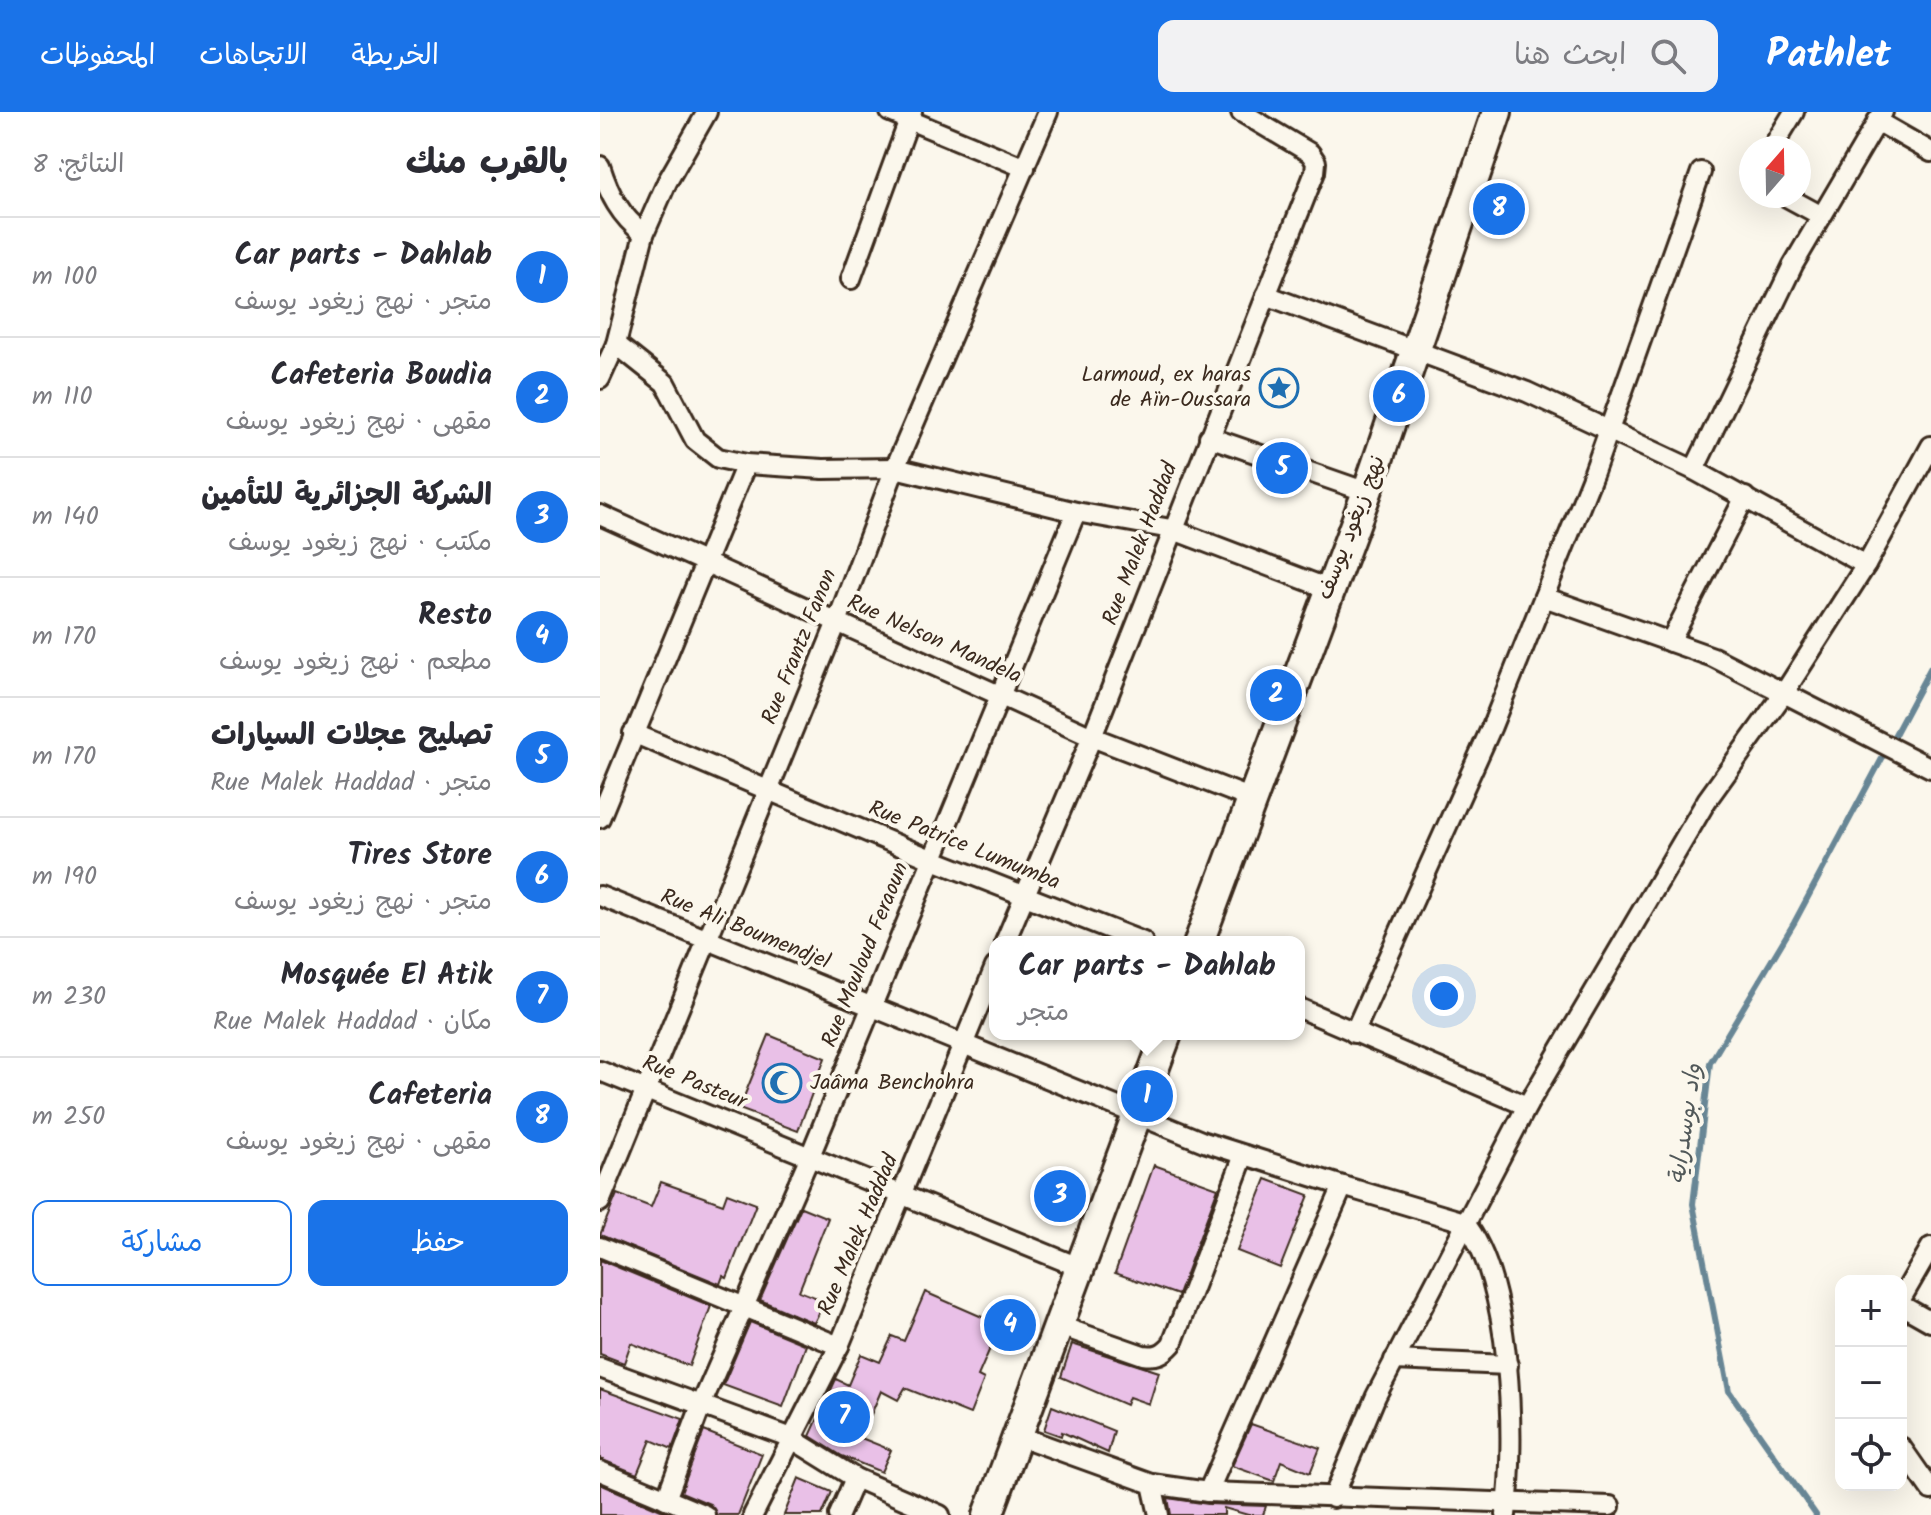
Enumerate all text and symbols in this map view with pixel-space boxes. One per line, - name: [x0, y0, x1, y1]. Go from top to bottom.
- search box: [1158, 20, 1718, 92]
- text: Pathlet: [1766, 26, 1891, 86]
- text: ابحث هنا: [1514, 32, 1626, 80]
- text: المحفوظات: [40, 34, 155, 79]
- text: الاتجاهات: [199, 34, 307, 79]
- text: الخريطة: [351, 34, 439, 79]
- icon: search: [1646, 34, 1690, 78]
- north arrow: [1739, 136, 1811, 208]
- text: بالقرب منك: [406, 137, 568, 191]
- text: النتائج: 8: [32, 144, 124, 186]
- pin: 8: [1473, 179, 1525, 239]
- text: Car parts - Dahlab: [234, 232, 492, 280]
- text: 100 m: [32, 256, 97, 298]
- text: 1: [538, 256, 546, 298]
- text: متجر · نهج زيغود يوسف: [234, 281, 492, 323]
- text: Cafeteria Boudia: [271, 352, 492, 400]
- place label: Larmoud, ex haras de Aïn-Oussara: [1081, 358, 1252, 418]
- pin: 6: [1373, 366, 1425, 426]
- place icon: Larmoud, ex haras de Aïn-Oussara: [1258, 367, 1300, 409]
- text: 110 m: [32, 376, 92, 418]
- text: 2: [534, 376, 550, 418]
- text: مقهى · نهج زيغود يوسف: [225, 401, 492, 443]
- pin: 5: [1256, 438, 1308, 498]
- street label: نهج زيغود يوسف: [1308, 451, 1396, 605]
- street label: Rue Malek Haddad: [1094, 456, 1189, 631]
- text: الشركة الجزائرية للتأمين: [201, 472, 492, 520]
- text: 140 m: [32, 496, 99, 538]
- text: 3: [535, 496, 549, 538]
- text: مكتب · نهج زيغود يوسف: [228, 522, 492, 564]
- street label: Rue Frantz Fanon: [753, 564, 847, 730]
- street label: Rue Nelson Mandela: [841, 586, 1027, 694]
- text: Resto: [418, 592, 492, 640]
- text: 170 m: [32, 616, 96, 658]
- text: 4: [535, 616, 549, 658]
- text: مطعم · نهج زيغود يوسف: [219, 641, 492, 683]
- pin: 2: [1250, 665, 1302, 725]
- text: تصليح عجلات السيارات: [211, 712, 492, 760]
- text: 170 m: [32, 736, 96, 778]
- text: 5: [535, 736, 549, 778]
- text: متجر · Rue Malek Haddad: [210, 762, 492, 804]
- street label: Rue Patrice Lumumba: [863, 792, 1065, 900]
- text: Tires Store: [348, 832, 492, 880]
- text: 190 m: [32, 856, 97, 898]
- text: 6: [535, 856, 549, 898]
- street label: Rue Mouloud Feraoun: [813, 857, 919, 1053]
- street label: Rue Ali Boumendjel: [655, 880, 836, 980]
- text: متجر · نهج زيغود يوسف: [234, 881, 492, 923]
- popup: [989, 936, 1305, 1040]
- text: Car parts - Dahlab: [1018, 943, 1276, 991]
- text: Mosquée El Atik: [281, 952, 492, 1000]
- text: 230 m: [32, 976, 106, 1018]
- text: 7: [536, 976, 548, 1018]
- your location: [1424, 976, 1464, 1016]
- text: متجر: [1018, 992, 1069, 1034]
- text: مكان · Rue Malek Haddad: [213, 1001, 492, 1043]
- street label: Rue Pasteur: [636, 1046, 753, 1120]
- water label: واد بوسدراية: [1658, 1061, 1714, 1187]
- mosque icon: Jaâma Benchohra: [761, 1062, 803, 1104]
- place label: Jaâma Benchohra: [810, 1066, 974, 1101]
- pin: 1: [1121, 1066, 1173, 1126]
- text: Cafeteria: [368, 1072, 492, 1120]
- text: 250 m: [32, 1096, 105, 1138]
- text: 8: [534, 1096, 550, 1138]
- text: مقهى · نهج زيغود يوسف: [225, 1121, 492, 1163]
- street label: Rue Malek Haddad: [809, 1148, 909, 1321]
- pin: 3: [1034, 1166, 1086, 1226]
- button: مشاركة: [32, 1200, 292, 1286]
- button: حفظ: [308, 1200, 568, 1286]
- map controls: [1835, 1275, 1907, 1491]
- button: +: [1835, 1275, 1907, 1347]
- pin: 4: [984, 1295, 1036, 1355]
- button: −: [1835, 1347, 1907, 1419]
- pin: 7: [818, 1387, 870, 1447]
- button: locate: [1835, 1419, 1907, 1491]

